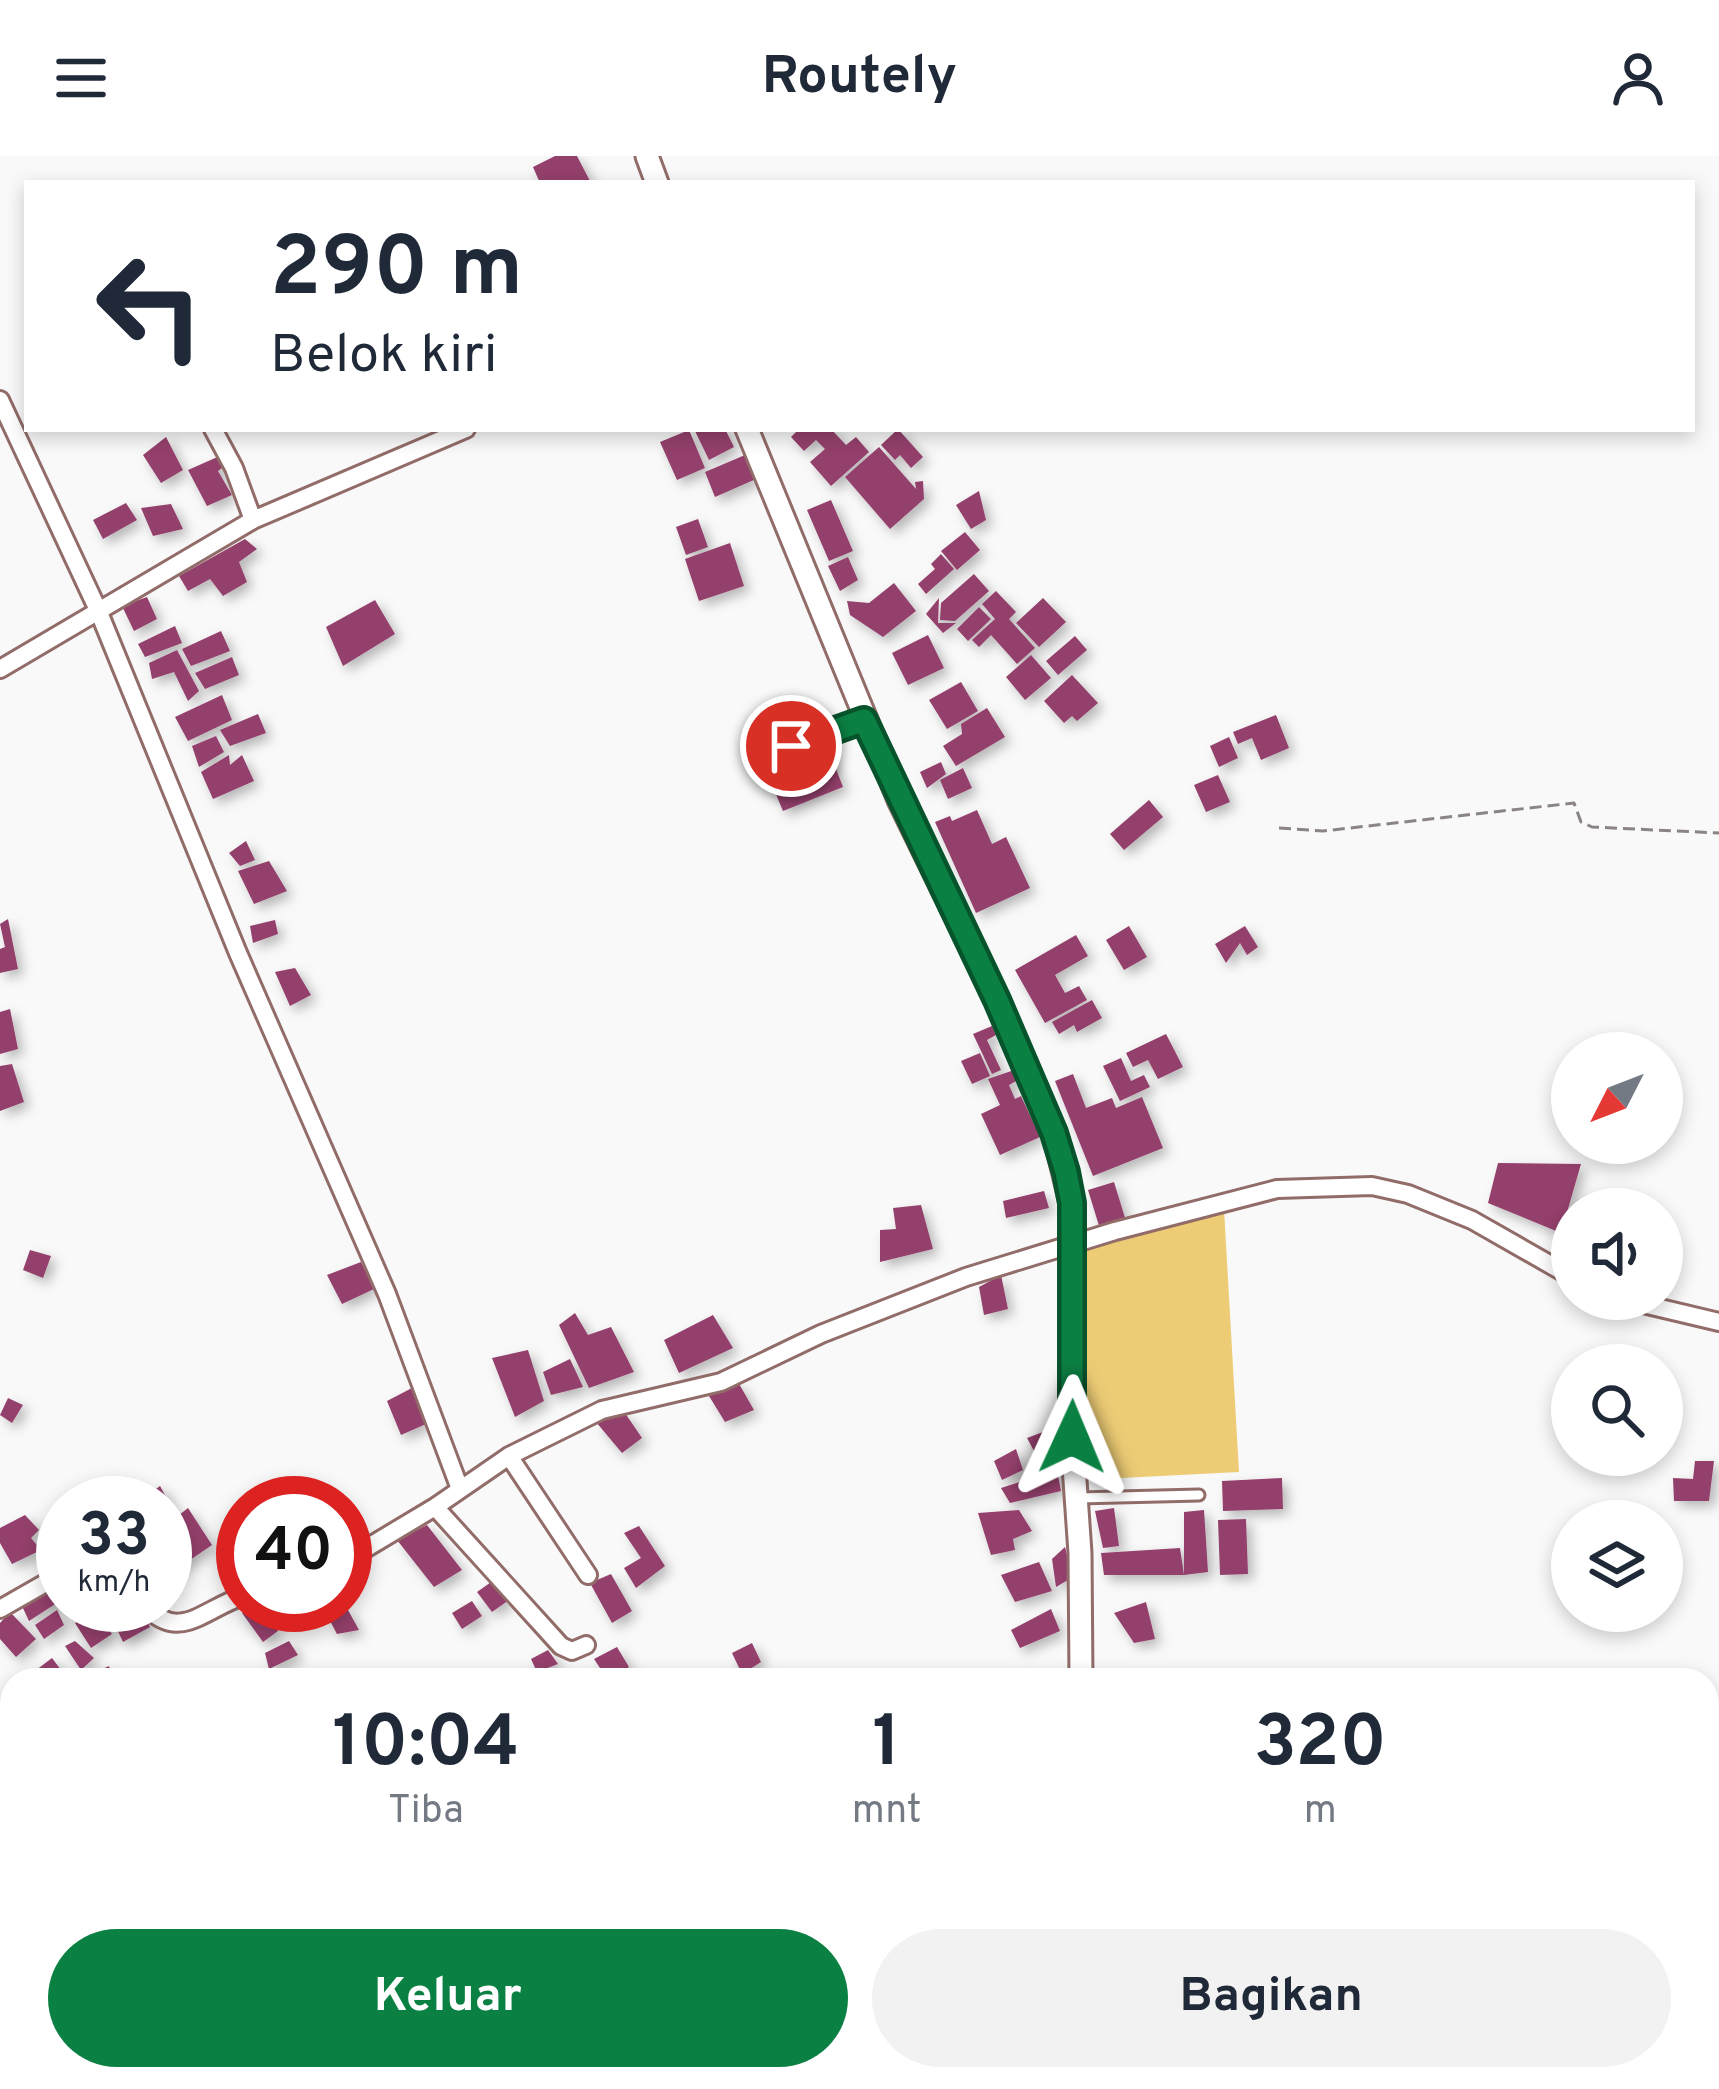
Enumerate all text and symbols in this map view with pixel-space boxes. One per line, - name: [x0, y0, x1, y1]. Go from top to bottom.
- text: Routely: [762, 44, 957, 113]
- icon: menu: [48, 45, 114, 111]
- icon: person: [1605, 45, 1671, 111]
- text: 290 m: [270, 219, 523, 325]
- icon: left: [72, 228, 228, 384]
- text: Belok kiri: [270, 323, 497, 392]
- pin: [740, 695, 842, 797]
- icon: arrive: [758, 713, 824, 779]
- north arrow: [1551, 1032, 1683, 1164]
- map controls: [1551, 1032, 1683, 1632]
- button: sound: [1551, 1188, 1683, 1320]
- button: search: [1551, 1344, 1683, 1476]
- position arrow: [1009, 1374, 1135, 1500]
- speed limit sign: 40: [216, 1476, 372, 1632]
- button: layers: [1551, 1500, 1683, 1632]
- text: 33: [78, 1501, 150, 1577]
- text: km/h: [78, 1565, 150, 1602]
- text: 10:04: [332, 1700, 520, 1792]
- text: 1: [872, 1700, 901, 1792]
- text: 320: [1254, 1700, 1387, 1792]
- text: Tiba: [388, 1788, 464, 1837]
- text: mnt: [852, 1788, 921, 1837]
- text: m: [1304, 1788, 1337, 1837]
- button: Keluar: [48, 1929, 848, 2067]
- button: Bagikan: [872, 1929, 1671, 2067]

